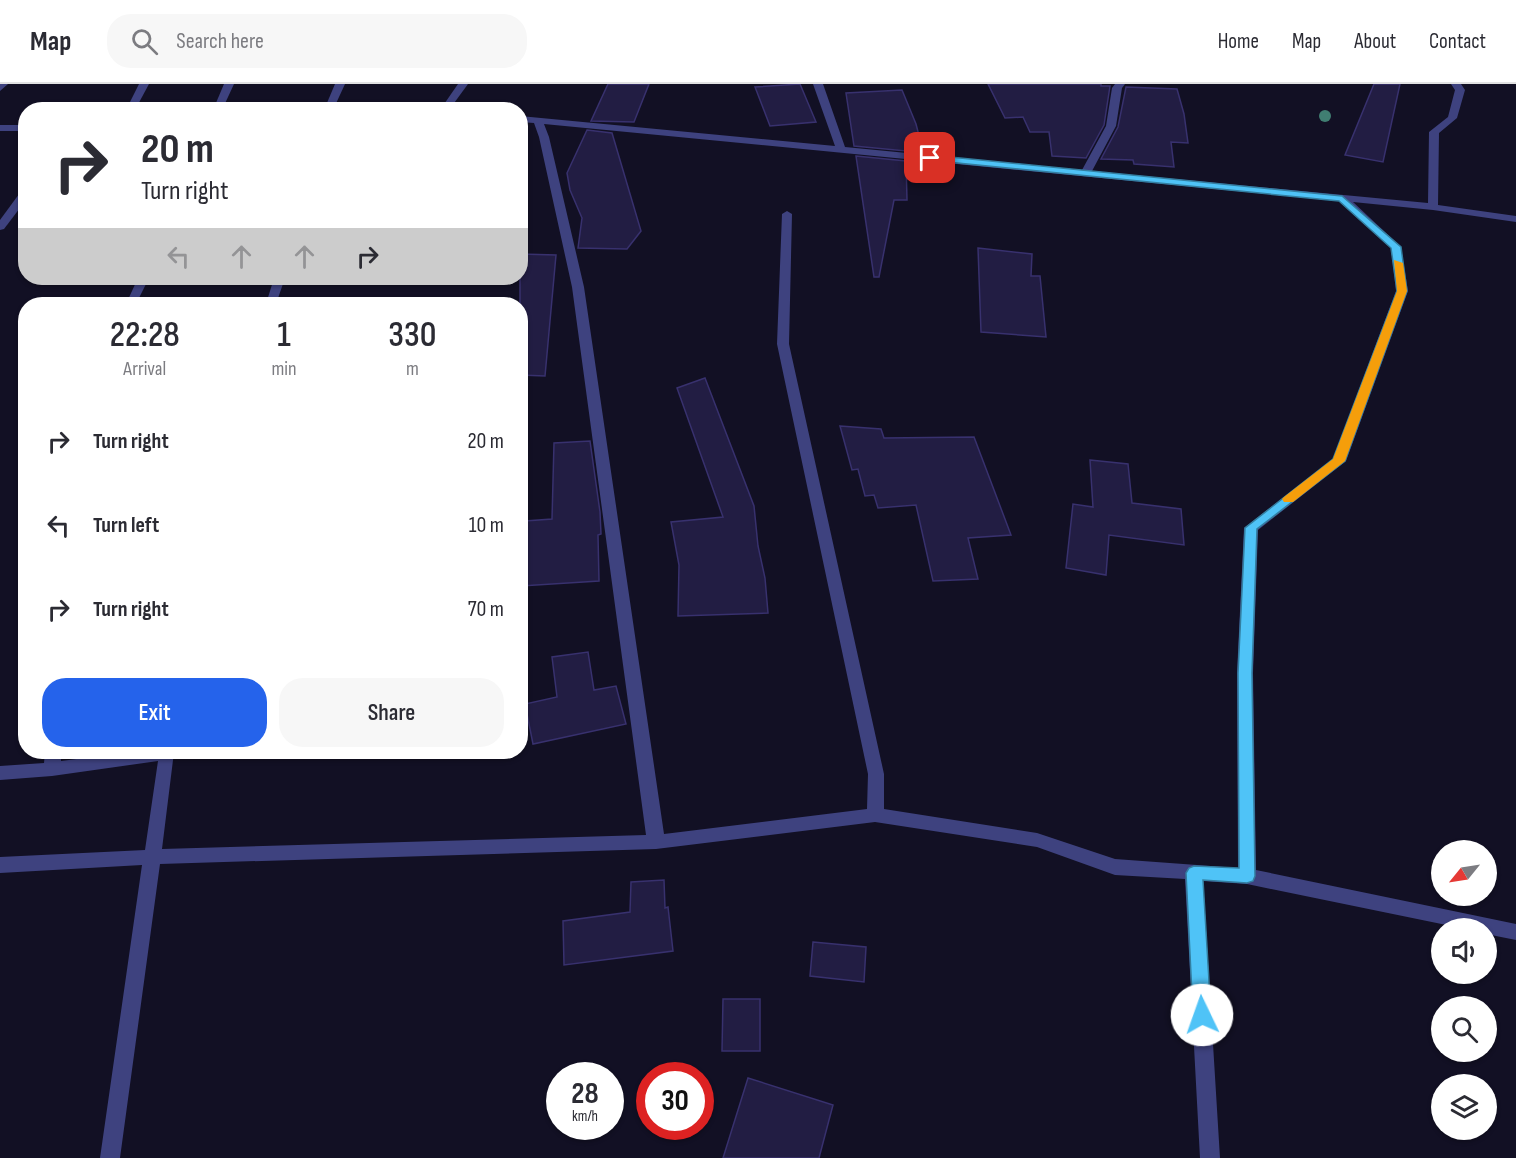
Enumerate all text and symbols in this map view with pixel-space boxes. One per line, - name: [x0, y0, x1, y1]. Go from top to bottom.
- search box: [107, 14, 527, 68]
- text: Map: [30, 25, 71, 58]
- icon: search: [128, 25, 161, 58]
- text: Search here: [176, 28, 264, 55]
- text: Home: [1218, 29, 1259, 54]
- text: Map: [1292, 29, 1321, 54]
- text: About: [1354, 29, 1396, 54]
- text: Contact: [1429, 29, 1486, 54]
- text: 20 m: [141, 124, 214, 175]
- icon: right: [42, 126, 120, 204]
- pin: [904, 132, 955, 183]
- icon: arrive: [913, 141, 946, 174]
- text: Turn right: [141, 175, 228, 207]
- icon: left: [162, 240, 195, 273]
- icon: ahead: [225, 240, 258, 273]
- icon: ahead: [288, 240, 321, 273]
- icon: right: [351, 240, 384, 273]
- text: 22:28: [110, 314, 180, 357]
- text: 1: [277, 314, 291, 357]
- text: 330: [388, 314, 436, 357]
- text: Arrival: [123, 357, 166, 381]
- text: min: [271, 357, 297, 381]
- text: m: [406, 357, 419, 381]
- icon: right: [42, 425, 75, 458]
- text: Turn right: [93, 428, 169, 455]
- text: 20 m: [468, 428, 504, 455]
- icon: left: [42, 509, 75, 542]
- text: Turn left: [93, 512, 159, 539]
- text: 10 m: [469, 512, 504, 539]
- icon: right: [42, 593, 75, 626]
- text: Turn right: [93, 596, 169, 623]
- text: 70 m: [468, 596, 504, 623]
- button: Exit: [42, 678, 267, 747]
- button: Share: [279, 678, 504, 747]
- north arrow: [1431, 840, 1497, 906]
- map controls: [1431, 840, 1497, 1140]
- button: sound: [1431, 918, 1497, 984]
- position arrow: [1170, 983, 1234, 1047]
- button: search: [1431, 996, 1497, 1062]
- speed limit sign: 30: [636, 1062, 714, 1140]
- button: layers: [1431, 1074, 1497, 1140]
- text: 28: [571, 1076, 599, 1112]
- text: km/h: [572, 1107, 598, 1126]

